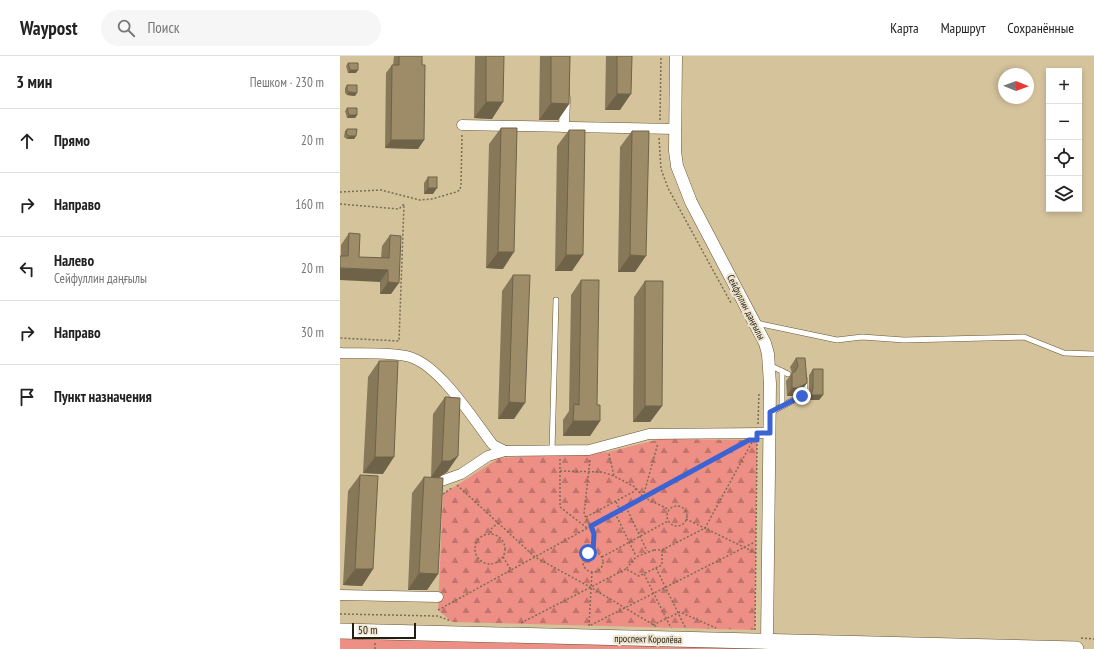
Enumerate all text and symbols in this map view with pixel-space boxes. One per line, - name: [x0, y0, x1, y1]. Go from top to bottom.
- search box: [101, 10, 381, 46]
- text: Waypost: [20, 16, 77, 40]
- icon: search: [115, 17, 137, 39]
- text: Поиск: [147, 18, 180, 37]
- text: Карта: [890, 19, 919, 37]
- text: Маршрут: [941, 19, 985, 37]
- text: Сохранённые: [1007, 19, 1074, 37]
- north arrow: [998, 68, 1034, 104]
- map controls: [1046, 68, 1082, 212]
- button: +: [1046, 68, 1082, 104]
- text: 3 мин: [16, 71, 52, 93]
- text: Пешком · 230 m: [250, 74, 324, 91]
- button: −: [1046, 104, 1082, 140]
- icon: ahead: [16, 130, 38, 152]
- text: Прямо: [54, 131, 90, 150]
- text: 20 m: [301, 132, 324, 149]
- button: locate: [1046, 140, 1082, 176]
- button: layers: [1046, 176, 1082, 212]
- icon: right: [16, 194, 38, 216]
- text: Направо: [54, 195, 101, 214]
- text: 160 m: [295, 196, 324, 213]
- text: Налево: [54, 251, 94, 270]
- icon: left: [16, 258, 38, 280]
- text: 20 m: [301, 260, 324, 277]
- text: Сейфуллин даңғылы: [54, 270, 147, 287]
- street label: Сейфуллин даңғылы: [724, 272, 768, 342]
- icon: right: [16, 322, 38, 344]
- text: Направо: [54, 323, 101, 342]
- text: 30 m: [301, 324, 324, 341]
- icon: arrive: [16, 386, 38, 408]
- text: Пункт назначения: [54, 387, 152, 406]
- route end: [793, 387, 811, 405]
- route start: [579, 544, 597, 562]
- scale bar: [352, 621, 416, 640]
- text: 50 m: [358, 623, 377, 637]
- street label: проспект Королёва: [614, 632, 682, 646]

